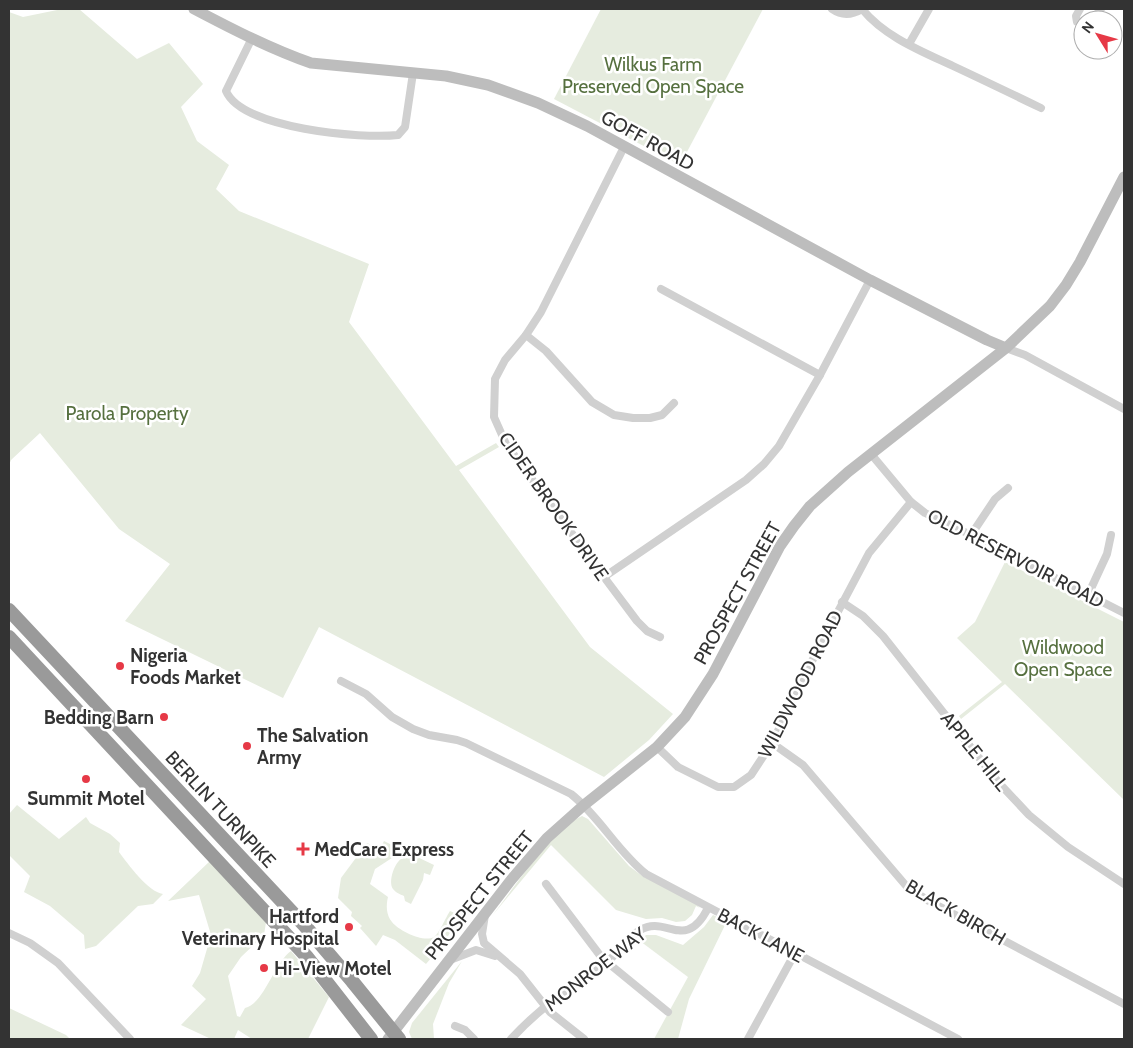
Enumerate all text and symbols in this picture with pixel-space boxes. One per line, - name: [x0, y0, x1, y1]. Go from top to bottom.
- north arrow: [1073, 10, 1123, 60]
- text: N: [1077, 18, 1098, 37]
- park label: Wilkus Farm Preserved Open Space: [562, 53, 744, 98]
- street label: GOFF ROAD: [597, 105, 699, 176]
- park label: Parola Property: [65, 402, 189, 425]
- street label: CIDER BROOK DRIVE: [494, 428, 613, 585]
- street label: OLD RESERVOIR ROAD: [924, 504, 1108, 613]
- street label: PROSPECT STREET: [689, 518, 786, 668]
- street label: WILDWOOD ROAD: [753, 606, 848, 762]
- park label: Wildwood Open Space: [1014, 636, 1113, 681]
- place label: Nigeria Foods Market: [130, 644, 241, 689]
- marker: Nigeria Foods Market: [114, 660, 126, 672]
- place label: Bedding Barn: [44, 706, 154, 729]
- street label: APPLE HILL: [936, 707, 1014, 796]
- marker: Bedding Barn: [158, 711, 170, 723]
- place label: The Salvation Army: [257, 724, 368, 769]
- marker: The Salvation Army: [241, 740, 253, 752]
- street label: BERLIN TURNPIKE: [161, 746, 281, 872]
- marker: Summit Motel: [80, 773, 92, 785]
- place label: Summit Motel: [27, 787, 145, 810]
- street label: PROSPECT STREET: [420, 826, 538, 964]
- place label: MedCare Express: [314, 838, 454, 861]
- marker: MedCare Express: [296, 842, 310, 856]
- street label: BLACK BIRCH: [902, 875, 1010, 950]
- street label: BACK LANE: [714, 903, 808, 968]
- place label: Hartford Veterinary Hospital: [182, 905, 339, 950]
- marker: Hartford Veterinary Hospital: [343, 921, 355, 933]
- street label: MONROE WAY: [540, 922, 651, 1016]
- place label: Hi-View Motel: [274, 957, 392, 980]
- marker: Hi-View Motel: [258, 962, 270, 974]

